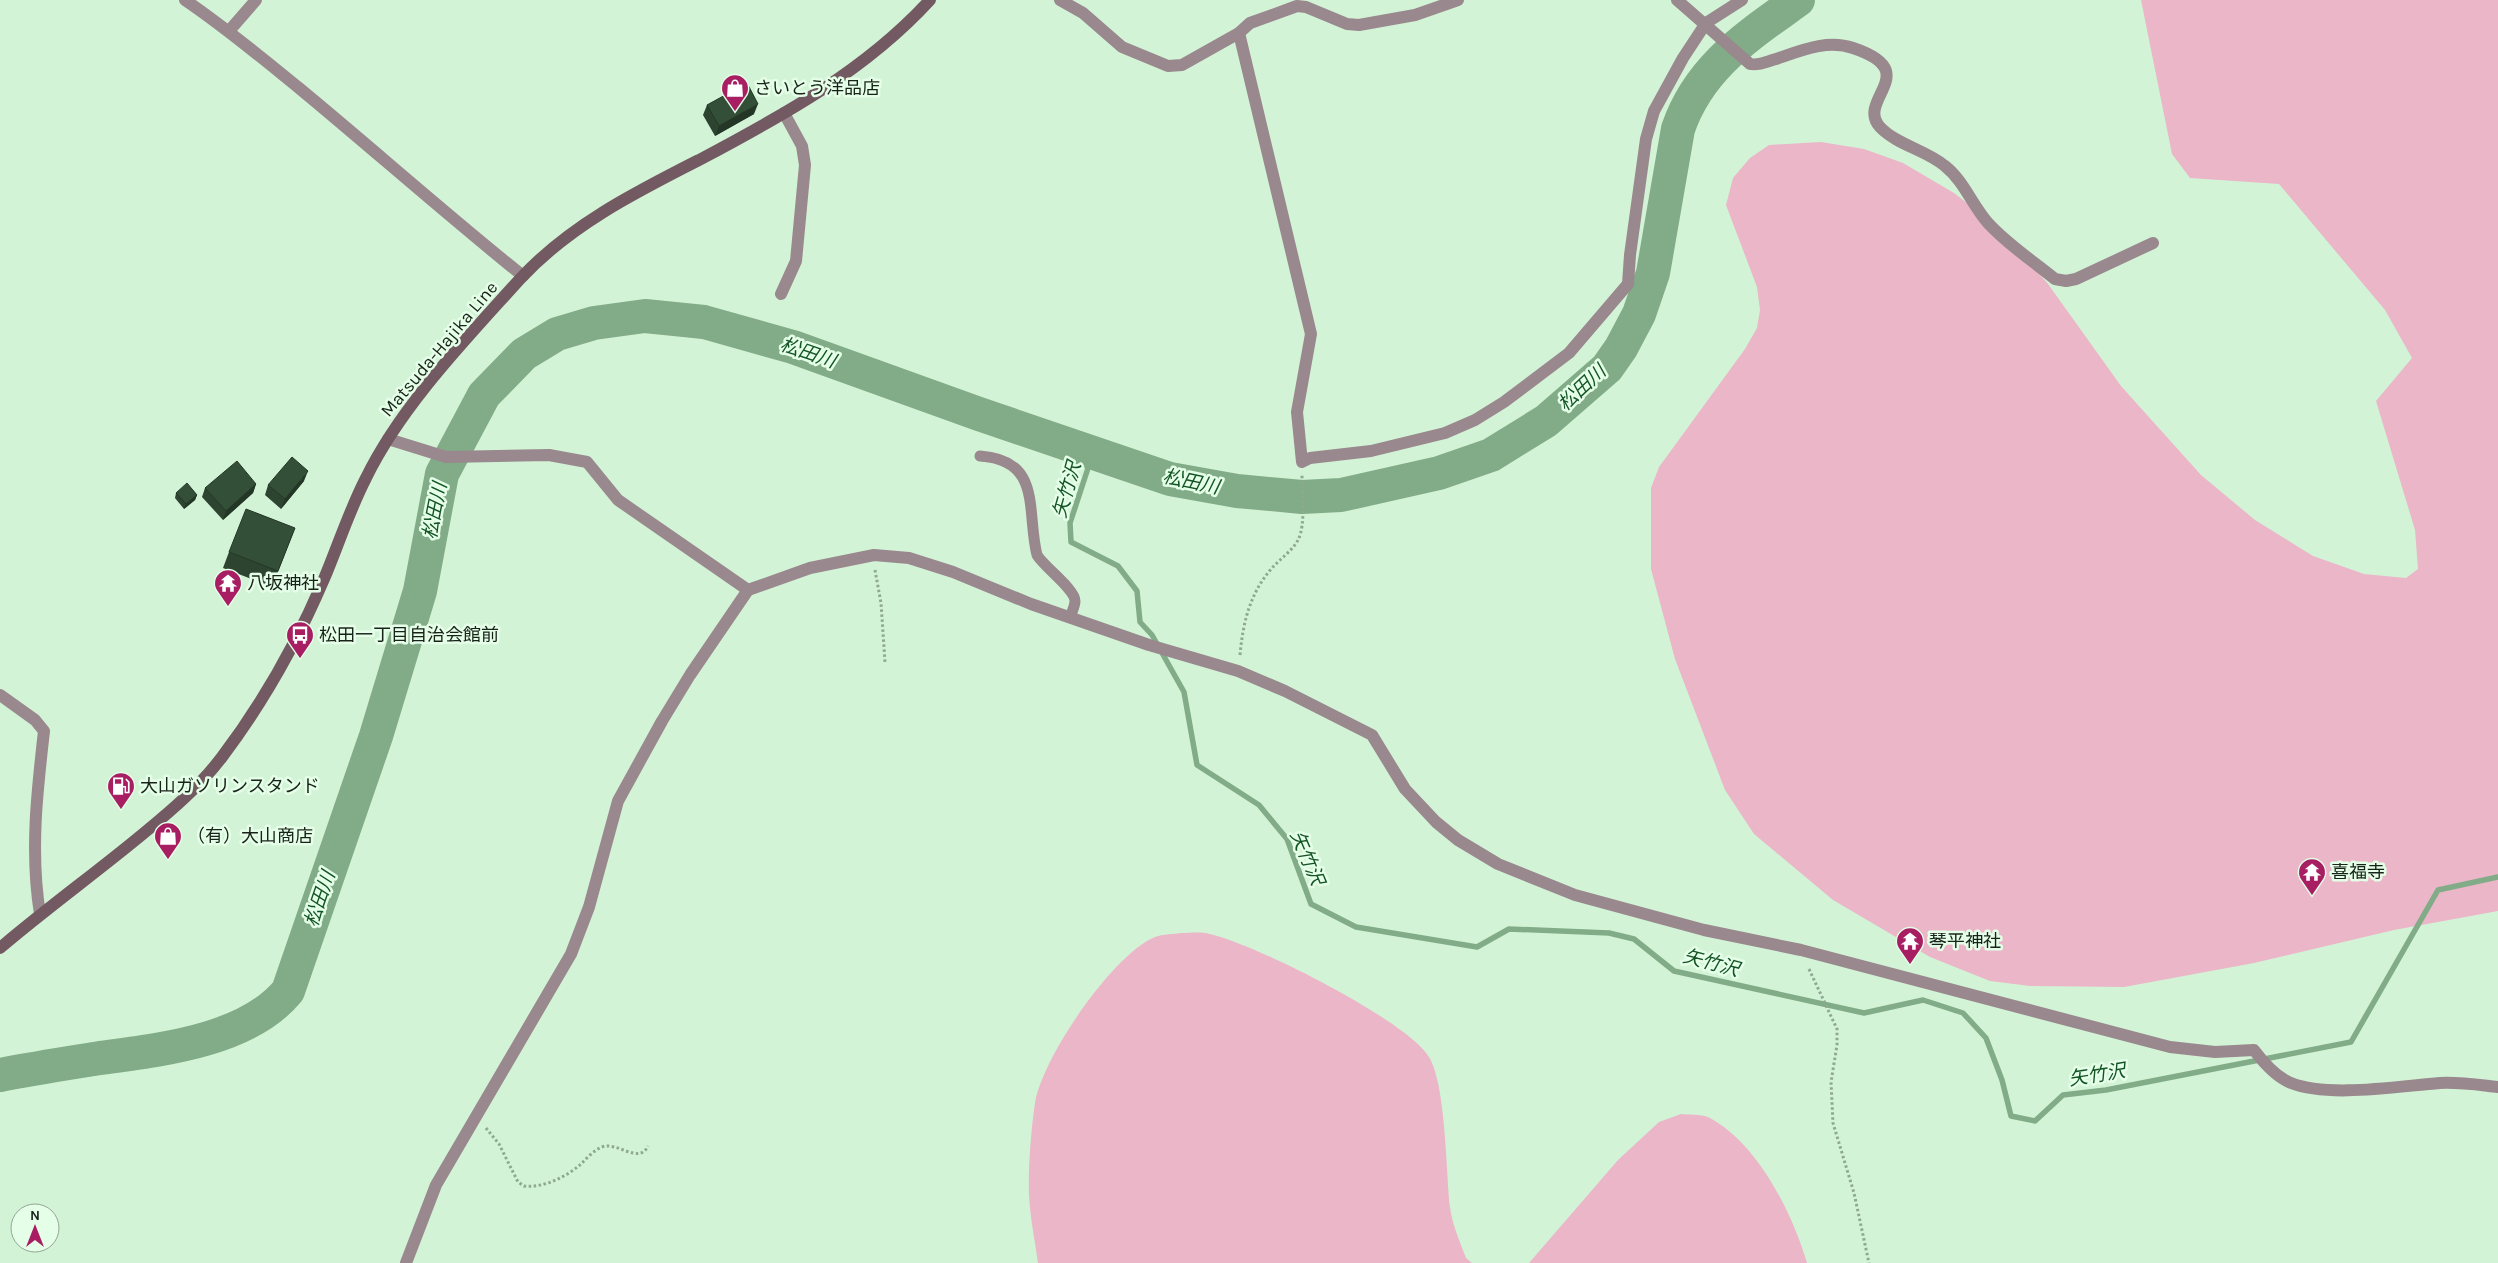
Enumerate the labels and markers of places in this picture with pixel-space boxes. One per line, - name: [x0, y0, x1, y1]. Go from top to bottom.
- shop icon: さいとう洋品店: [720, 73, 750, 112]
- place label: さいとう洋品店: [754, 77, 880, 99]
- temple icon: 八坂神社: [213, 568, 243, 607]
- place label: 八坂神社: [247, 572, 319, 594]
- bus stop icon: 松田一丁目自治会館前: [285, 620, 315, 659]
- place label: 松田一丁目自治会館前: [319, 624, 499, 646]
- fuel station icon: 大山ガソリンスタンド: [106, 771, 136, 810]
- place label: 大山ガソリンスタンド: [140, 775, 320, 797]
- shop icon: （有）大山商店: [153, 821, 183, 860]
- place label: （有）大山商店: [187, 825, 313, 847]
- temple icon: 喜福寺: [2297, 857, 2327, 896]
- place label: 喜福寺: [2331, 861, 2385, 883]
- temple icon: 琴平神社: [1895, 926, 1925, 965]
- place label: 琴平神社: [1929, 930, 2001, 952]

